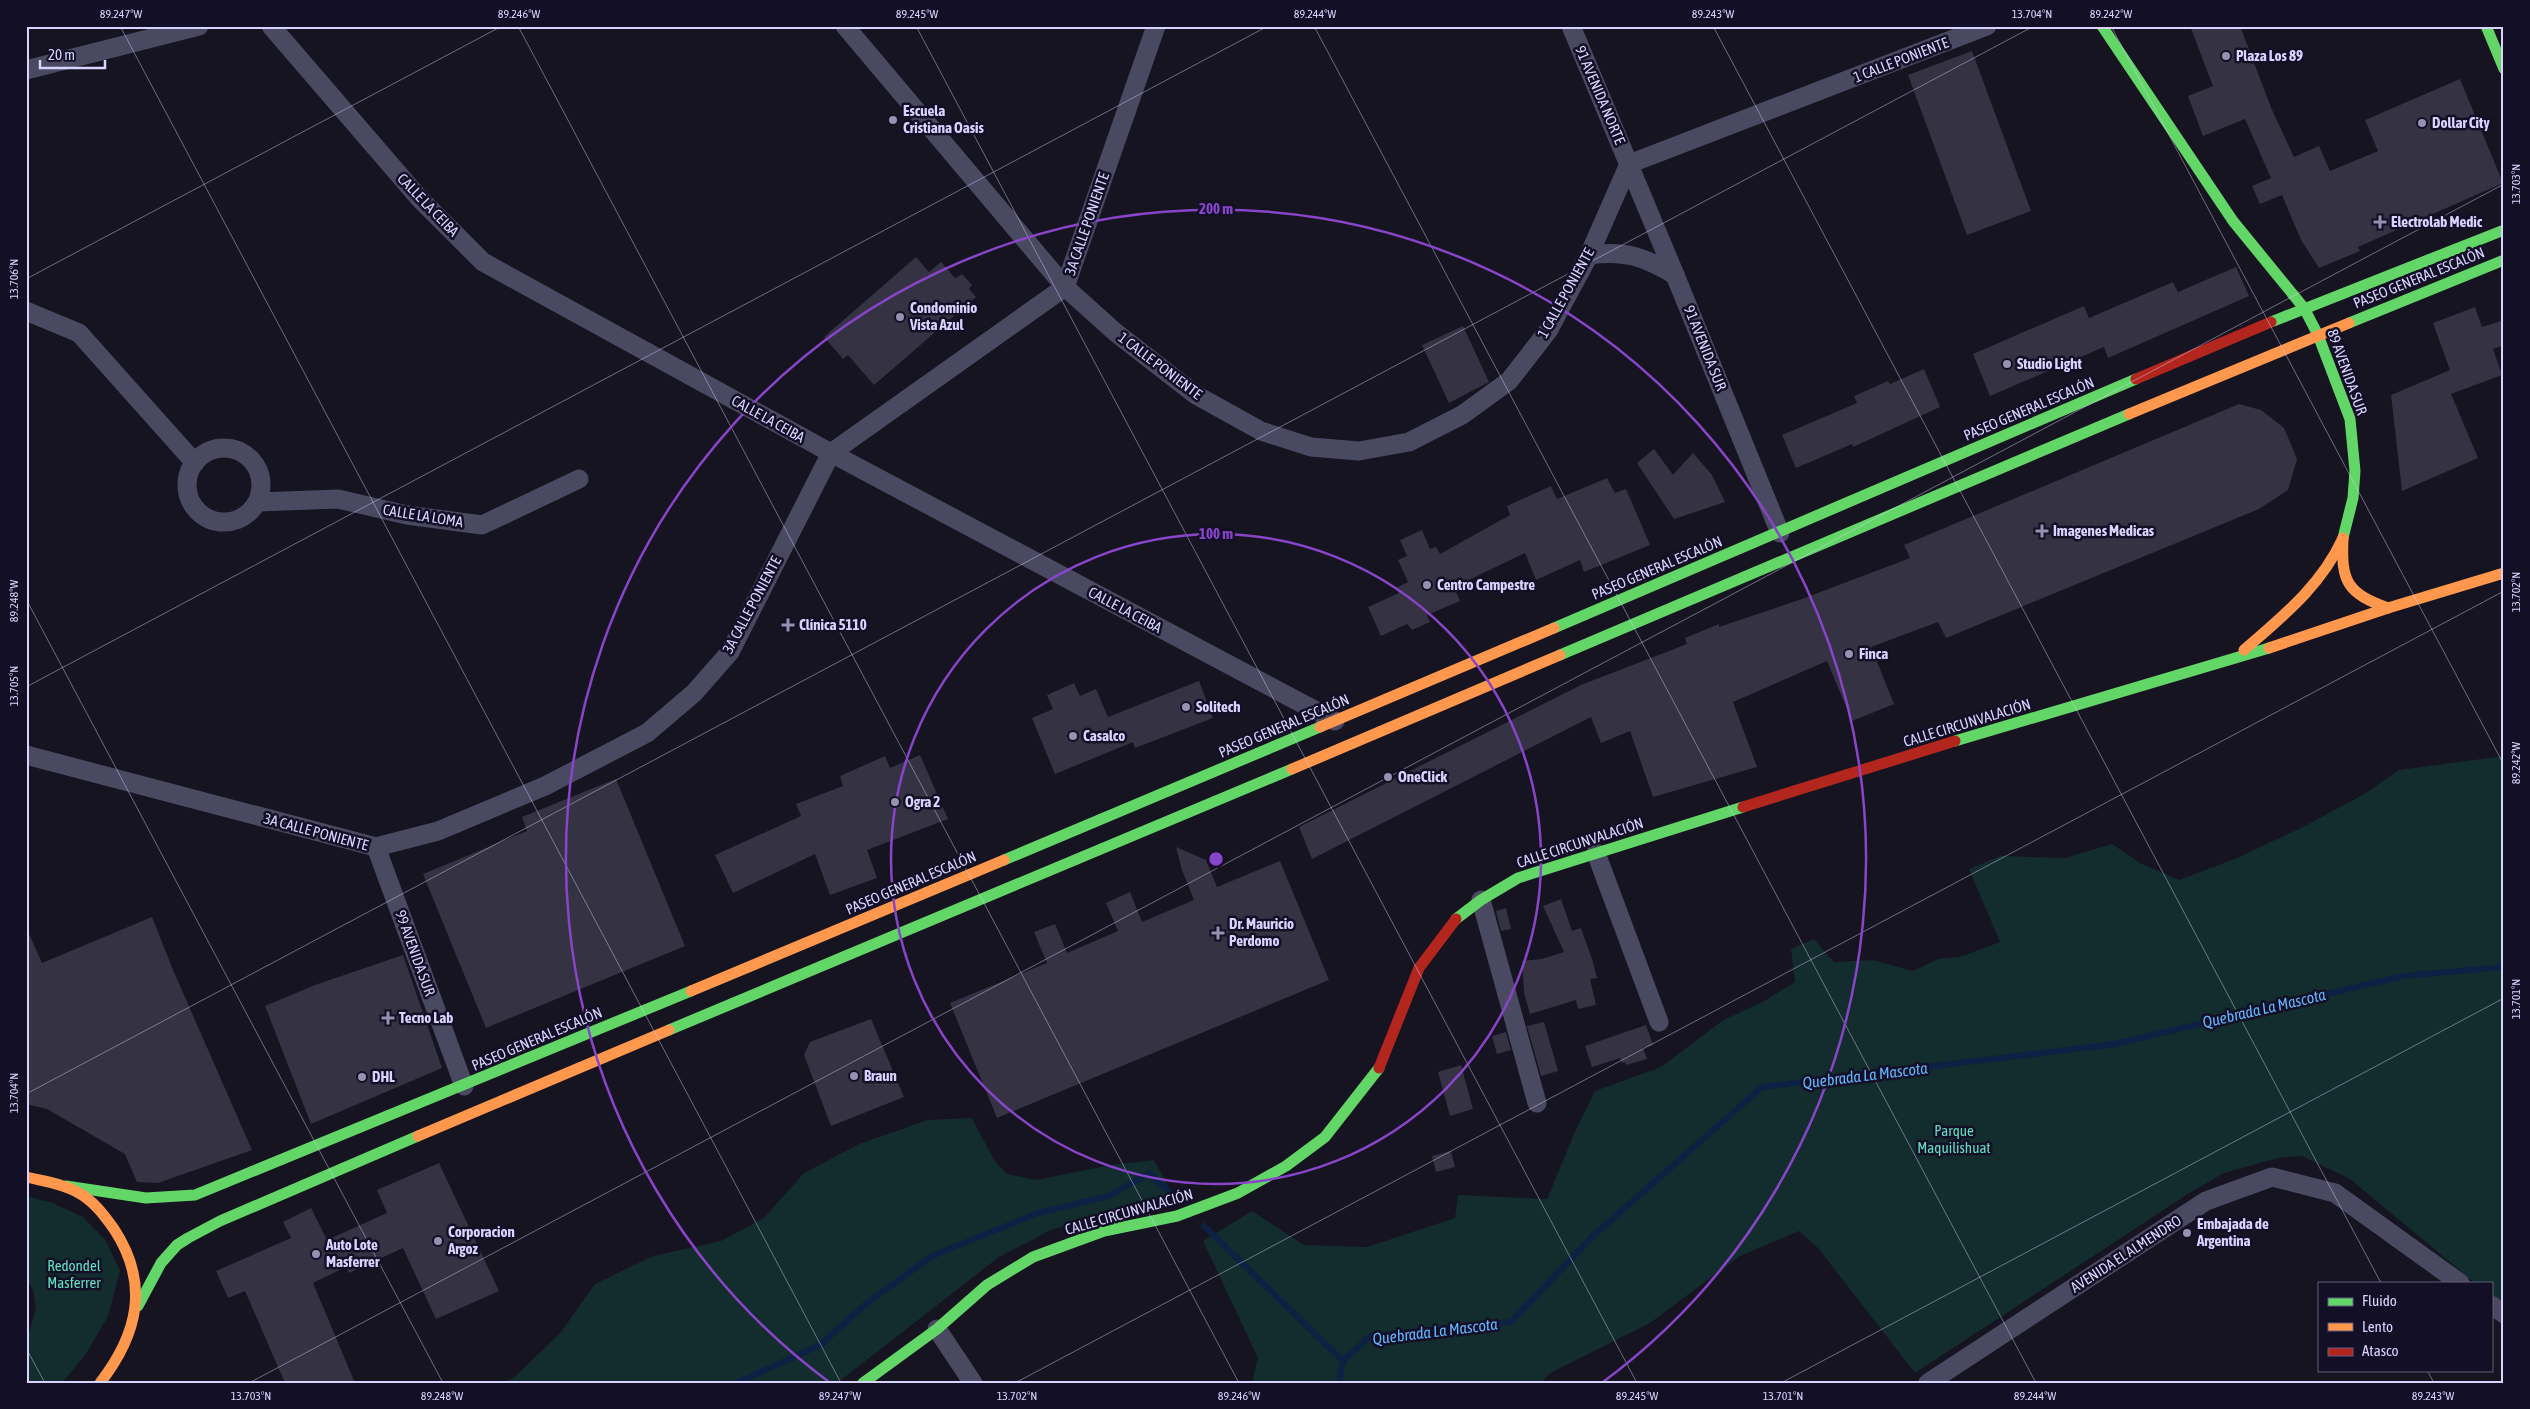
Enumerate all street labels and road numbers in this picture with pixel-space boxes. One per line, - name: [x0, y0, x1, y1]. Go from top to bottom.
- street label: 1 CALLE PONIENTE: [1851, 33, 1951, 85]
- street label: 91 AVENIDA NORTE: [1572, 43, 1629, 147]
- street label: CALLE LA CEIBA: [394, 170, 463, 240]
- street label: 3A CALLE PONIENTE: [1061, 170, 1112, 277]
- street label: PASEO GENERAL ESCALÓN: [2351, 243, 2487, 312]
- street label: 1 CALLE PONIENTE: [1534, 244, 1598, 341]
- street label: 91 AVENIDA SUR: [1681, 303, 1730, 393]
- street label: 89 AVENIDA SUR: [2324, 327, 2371, 418]
- street label: 1 CALLE PONIENTE: [1115, 329, 1206, 403]
- street label: PASEO GENERAL ESCALÓN: [1961, 373, 2096, 444]
- street label: CALLE LA CEIBA: [729, 392, 808, 446]
- street label: CALLE LA LOMA: [382, 501, 465, 530]
- street label: PASEO GENERAL ESCALÓN: [1589, 532, 1724, 603]
- street label: 3A CALLE PONIENTE: [719, 553, 785, 656]
- street label: CALLE LA CEIBA: [1086, 583, 1165, 636]
- street label: PASEO GENERAL ESCALÓN: [1216, 690, 1351, 761]
- street label: CALLE CIRCUNVALACIÓN: [1901, 695, 2033, 750]
- street label: 3A CALLE PONIENTE: [262, 809, 371, 854]
- street label: CALLE CIRCUNVALACIÓN: [1514, 814, 1645, 871]
- street label: PASEO GENERAL ESCALÓN: [843, 847, 978, 918]
- street label: 99 AVENIDA SUR: [392, 908, 439, 999]
- street label: PASEO GENERAL ESCALÓN: [469, 1003, 604, 1074]
- street label: CALLE CIRCUNVALACIÓN: [1063, 1185, 1195, 1238]
- street label: AVENIDA EL ALMENDRO: [2067, 1211, 2184, 1296]

